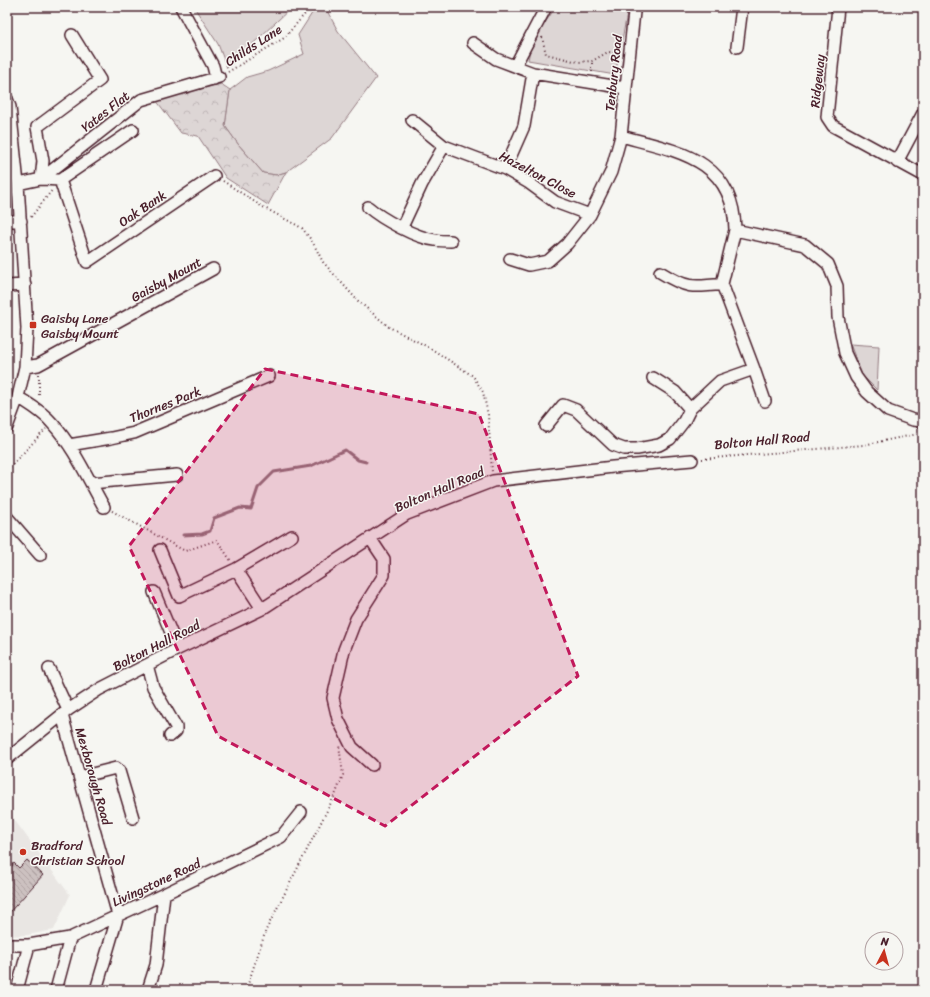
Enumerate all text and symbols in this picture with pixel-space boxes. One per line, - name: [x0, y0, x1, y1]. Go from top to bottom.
- street label: Childs Lane: [220, 18, 286, 73]
- street label: Tenbury Road: [598, 33, 629, 112]
- street label: Ridgeway: [803, 53, 832, 109]
- street label: Yates Flat: [76, 85, 135, 138]
- street label: Hazelton Close: [495, 144, 581, 205]
- street label: Oak Bank: [114, 184, 171, 233]
- street label: Gaisby Mount: [127, 250, 206, 308]
- place label: Gaisby Lane Gaisby Mount: [41, 307, 119, 345]
- marker: Gaisby Lane Gaisby Mount: [28, 320, 38, 330]
- street label: Thornes Park: [126, 380, 205, 429]
- street label: Bolton Hall Road: [713, 425, 812, 456]
- street label: Bolton Hall Road: [391, 460, 489, 519]
- street label: Bolton Hall Road: [108, 613, 205, 677]
- street label: Mexborough Road: [69, 724, 119, 829]
- place label: Bradford Christian School: [31, 834, 125, 872]
- marker: Bradford Christian School: [18, 847, 28, 857]
- street label: Livingstone Road: [108, 851, 206, 913]
- north arrow: [864, 931, 904, 971]
- text: N: [879, 932, 890, 951]

